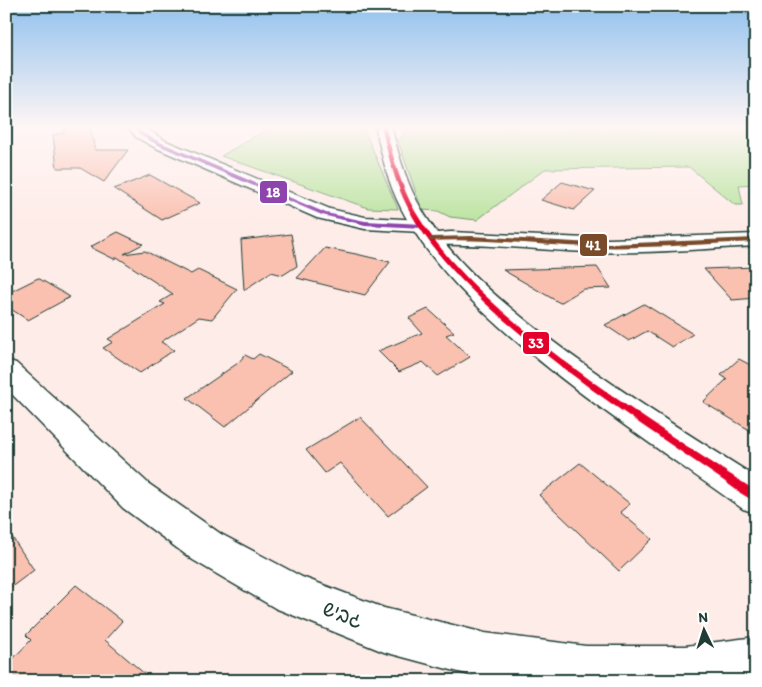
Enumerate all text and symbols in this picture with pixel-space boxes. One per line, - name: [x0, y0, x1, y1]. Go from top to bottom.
- line badge: 18: [259, 180, 288, 204]
- text: 18: [266, 184, 280, 201]
- line badge: 41: [579, 233, 608, 257]
- text: 41: [586, 237, 601, 254]
- line badge: 33: [522, 331, 550, 355]
- text: 33: [528, 335, 544, 352]
- street label: גביש: [320, 595, 367, 633]
- north arrow: [680, 604, 730, 654]
- text: N: [698, 609, 708, 626]

